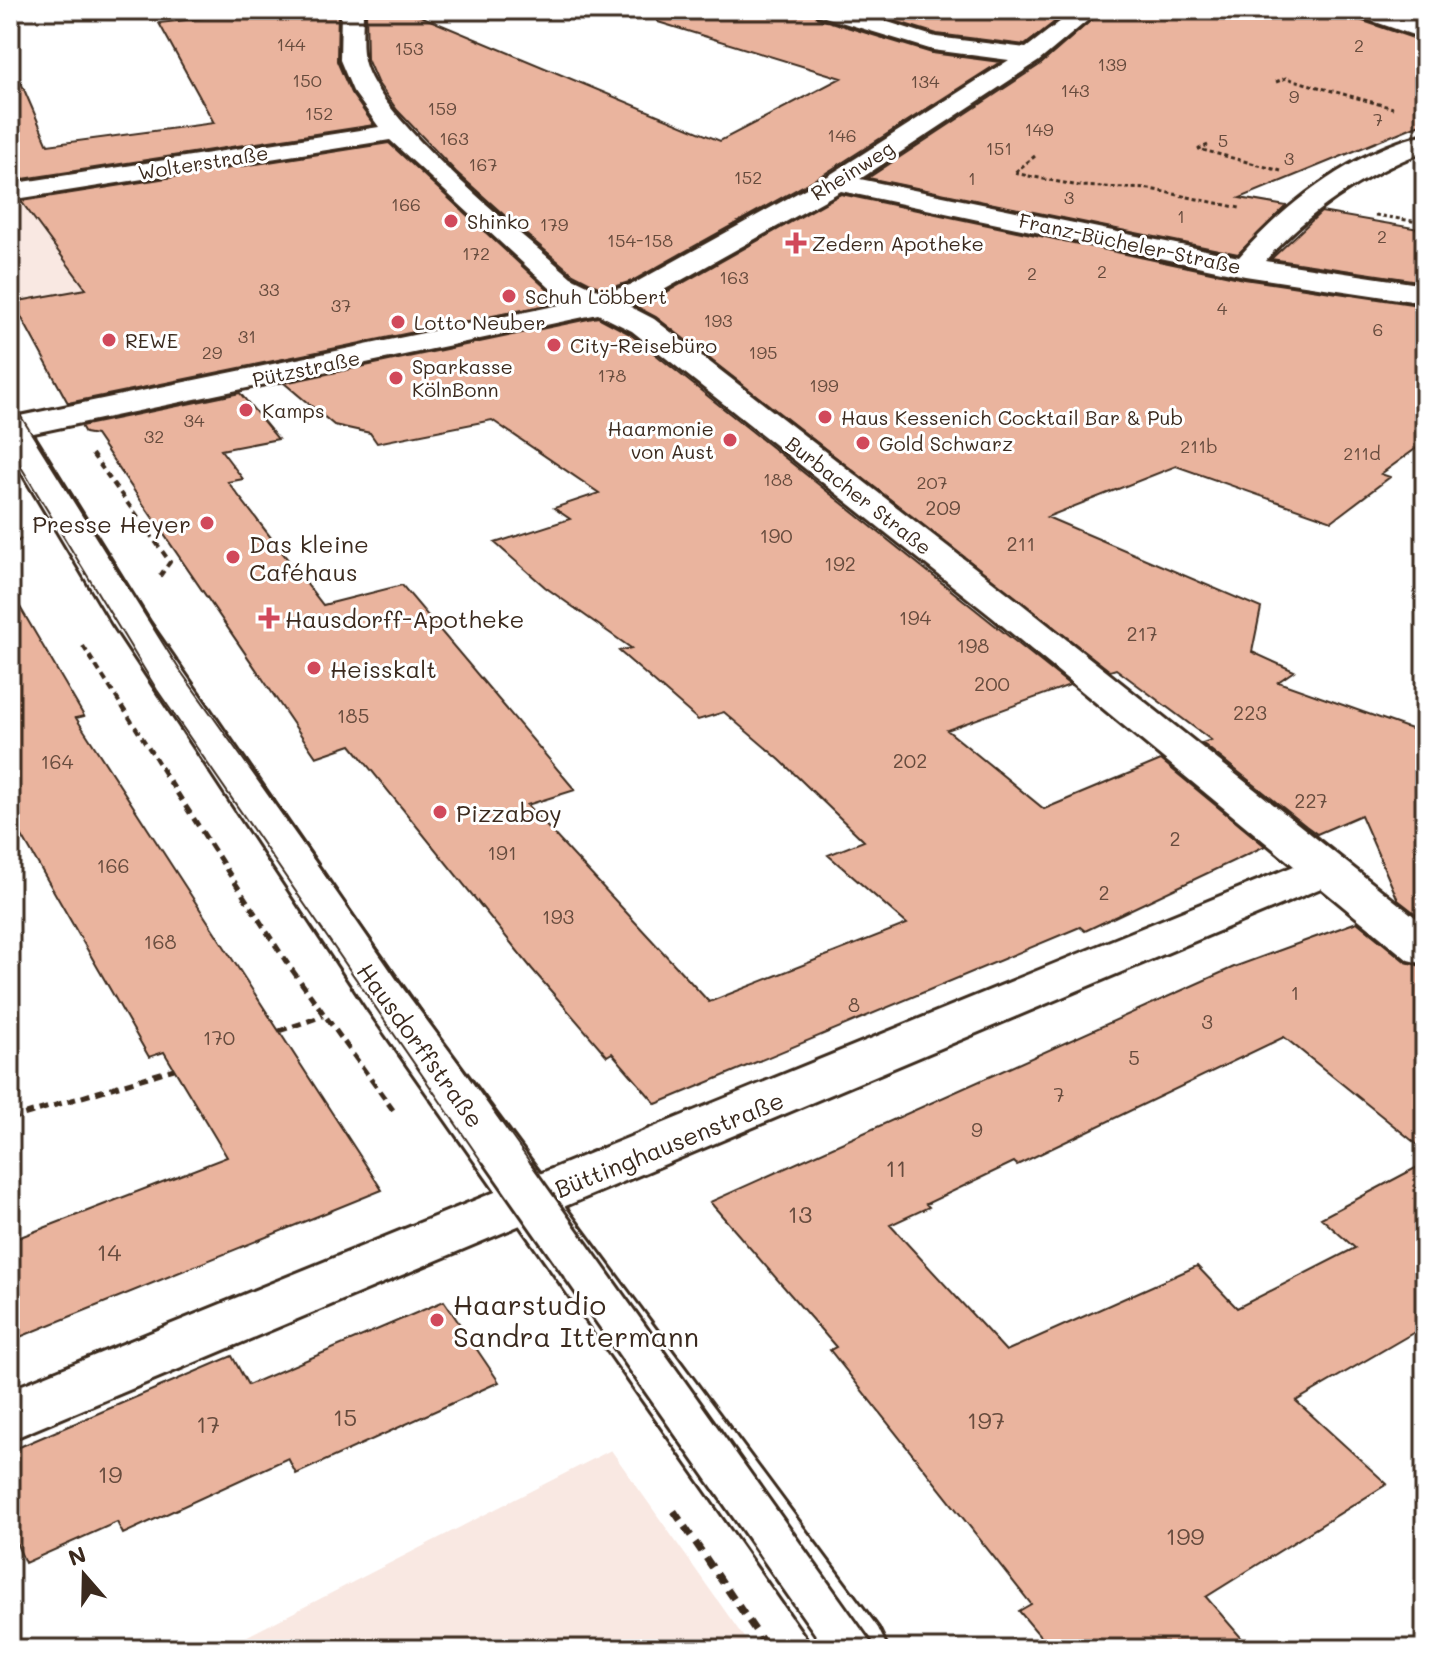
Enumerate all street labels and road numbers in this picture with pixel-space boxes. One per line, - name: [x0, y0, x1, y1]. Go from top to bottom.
- street label: Rheinweg: [806, 134, 898, 206]
- street label: Wolterstraße: [136, 139, 270, 185]
- street label: Franz-Bücheler-Straße: [1016, 207, 1244, 279]
- street label: Pützstraße: [250, 344, 362, 392]
- street label: Burbacher Straße: [781, 430, 937, 560]
- street label: Hausdorffstraße: [351, 956, 491, 1134]
- street label: Büttinghausenstraße: [550, 1084, 788, 1204]

